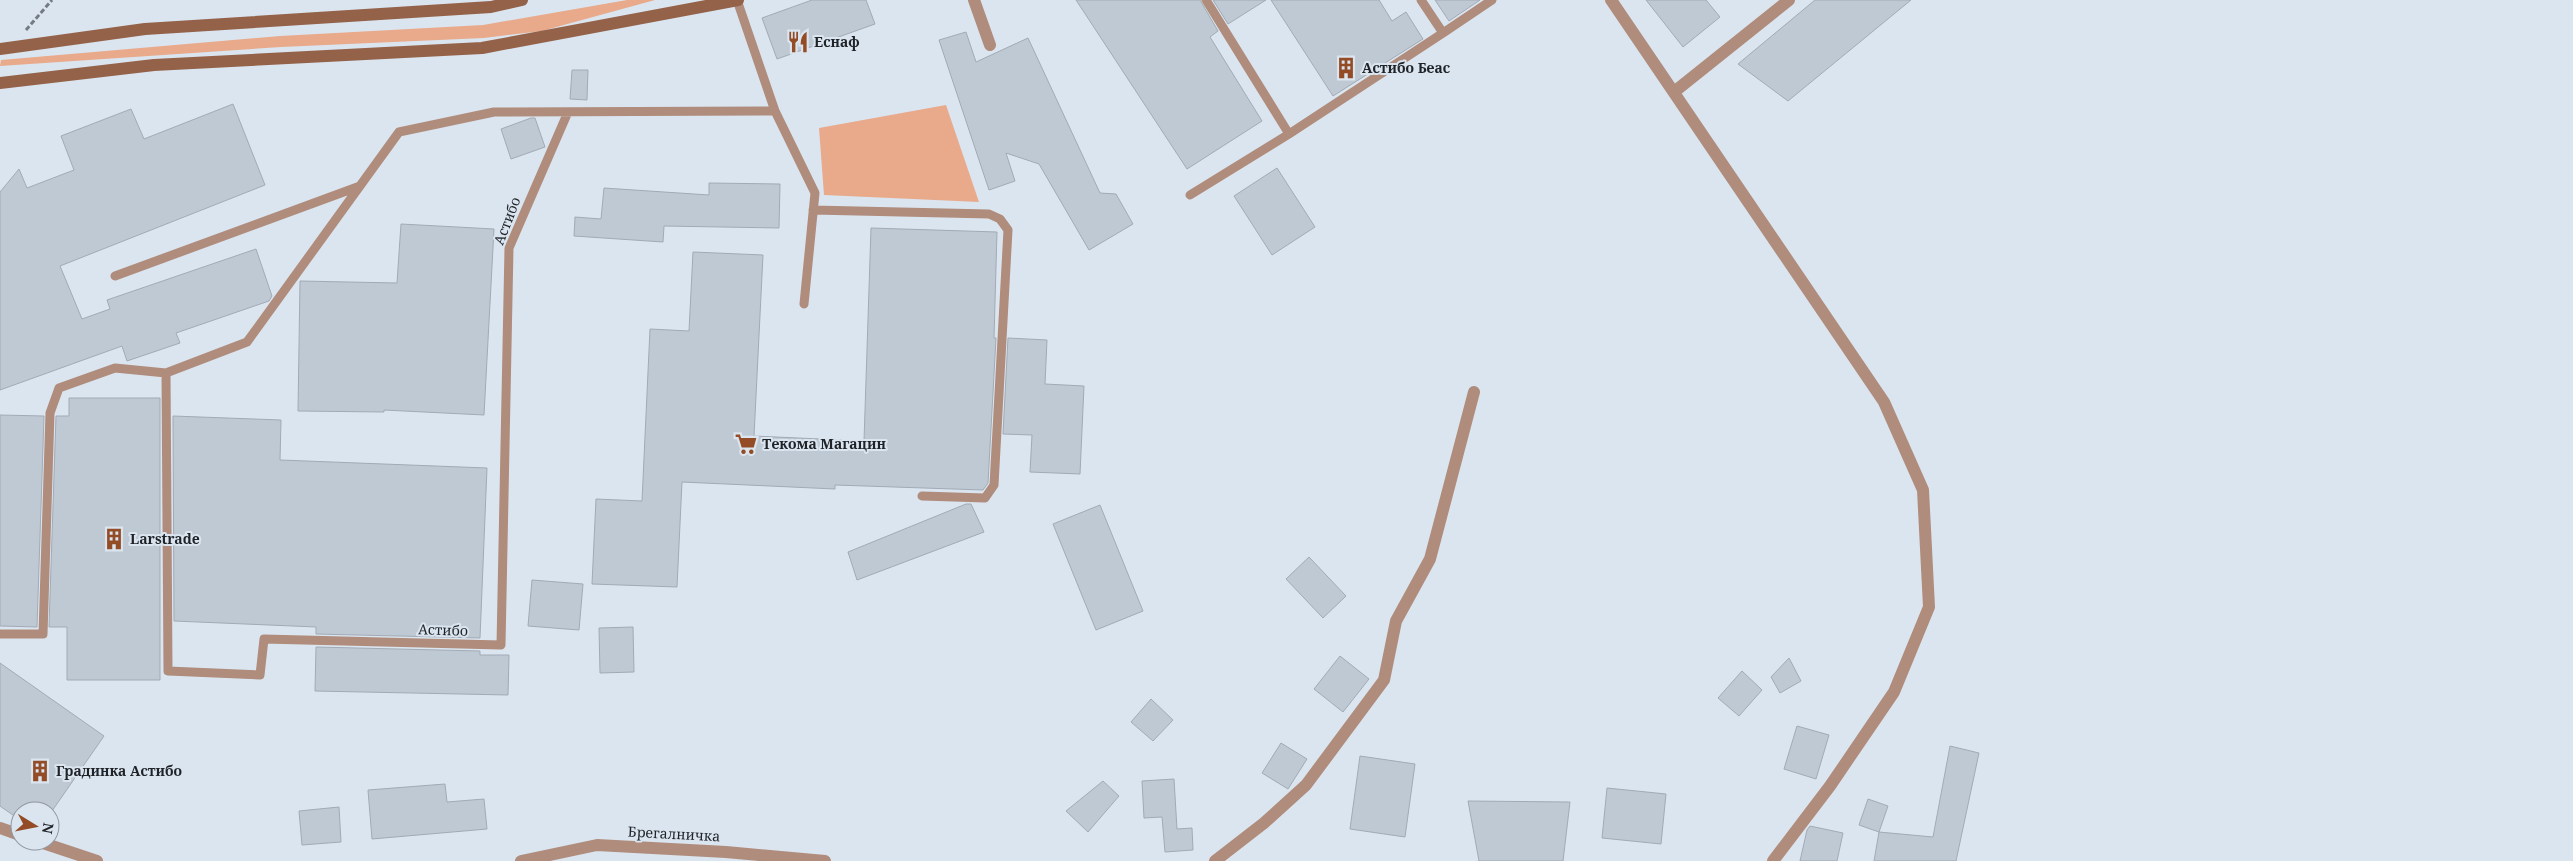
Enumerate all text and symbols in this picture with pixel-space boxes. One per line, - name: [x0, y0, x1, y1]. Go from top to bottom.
- restaurant icon: Еснаф: [785, 29, 811, 55]
- place label: Еснаф: [814, 32, 860, 51]
- building icon: Астибо Беас: [1333, 55, 1359, 81]
- place label: Астибо Беас: [1362, 58, 1450, 77]
- street label: Астибо: [489, 194, 524, 248]
- supermarket icon: Текома Магацин: [733, 431, 759, 457]
- place label: Текома Магацин: [762, 434, 886, 453]
- building icon: Larstrade: [101, 526, 127, 552]
- place label: Larstrade: [130, 529, 200, 548]
- street label: Астибо: [418, 619, 468, 640]
- building icon: Градинка Астибо: [27, 758, 53, 784]
- place label: Градинка Астибо: [56, 761, 182, 780]
- north arrow: [10, 801, 60, 851]
- text: N: [38, 821, 59, 835]
- street label: Брегалничка: [627, 822, 721, 845]

